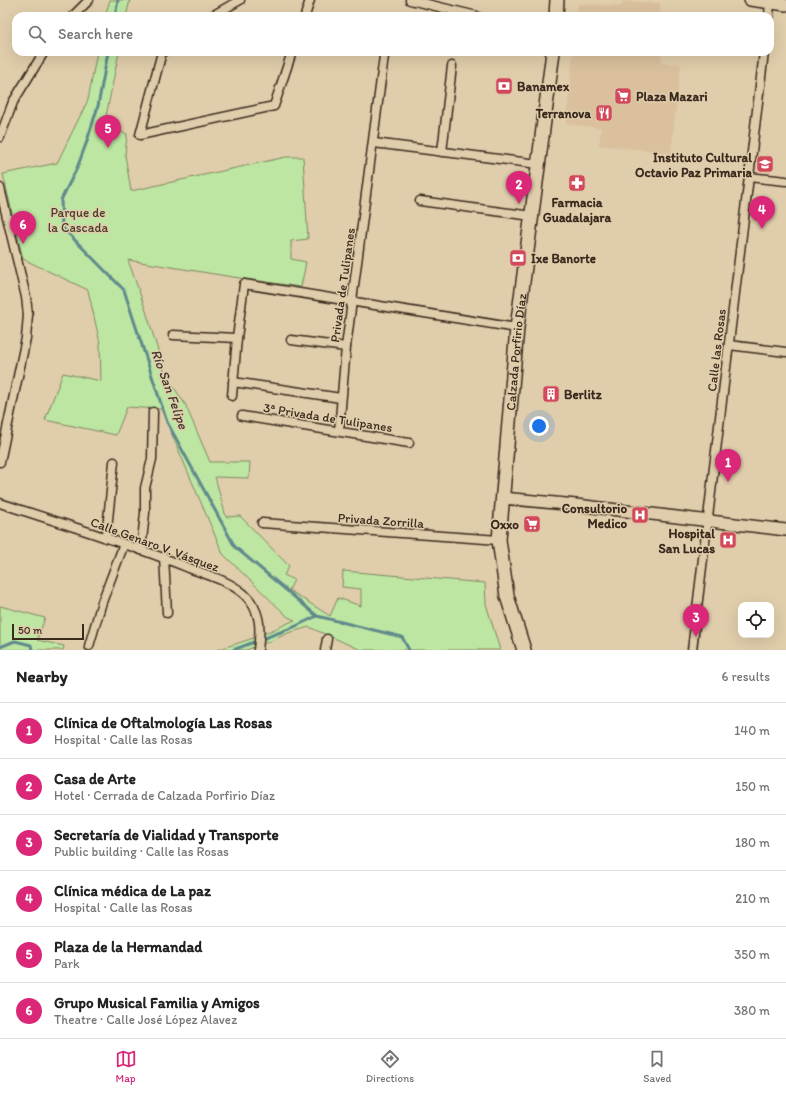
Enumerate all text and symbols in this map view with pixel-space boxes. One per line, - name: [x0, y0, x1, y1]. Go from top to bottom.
- search box: [12, 12, 774, 56]
- icon: search: [26, 23, 48, 45]
- text: Search here: [58, 25, 133, 43]
- bank icon: Banamex: [494, 76, 514, 96]
- place label: Banamex: [517, 79, 570, 94]
- supermarket icon: Plaza Mazari: [613, 86, 633, 106]
- place label: Plaza Mazari: [636, 89, 708, 104]
- restaurant icon: Terranova: [594, 103, 614, 123]
- place label: Terranova: [535, 106, 591, 121]
- pin: 5: [95, 115, 121, 148]
- place label: Instituto Cultural Octavio Paz Primaria: [635, 150, 753, 180]
- school or university icon: Instituto Cultural Octavio Paz Primaria: [755, 154, 775, 174]
- pin: 2: [506, 171, 532, 204]
- pharmacy icon: Farmacia Guadalajara: [567, 173, 587, 193]
- place label: Farmacia Guadalajara: [543, 195, 611, 226]
- pin: 4: [749, 196, 775, 229]
- park label: Parque de la Cascada: [48, 205, 109, 235]
- pin: 6: [10, 211, 36, 244]
- street label: Privada de Tulipanes: [327, 227, 358, 343]
- bank icon: Ixe Banorte: [508, 248, 528, 268]
- place label: Ixe Banorte: [531, 251, 596, 266]
- street label: Calzada Porfirio Díaz: [503, 293, 529, 411]
- street label: Calle las Rosas: [704, 308, 729, 392]
- water label: Río San Felipe: [147, 347, 192, 433]
- building icon: Berlitz: [541, 384, 561, 404]
- place label: Berlitz: [564, 387, 603, 402]
- street label: 3ª Privada de Tulipanes: [262, 400, 394, 435]
- your location: [529, 416, 549, 436]
- pin: 1: [715, 449, 741, 482]
- place label: Consultorio Medico: [562, 501, 627, 531]
- hospital icon: Consultorio Medico: [630, 505, 650, 525]
- street label: Privada Zorrilla: [337, 510, 425, 531]
- street label: Calle Genaro V. Vásquez: [89, 514, 221, 575]
- supermarket icon: Oxxo: [522, 514, 542, 534]
- place label: Oxxo: [490, 517, 519, 532]
- place label: Hospital San Lucas: [658, 526, 715, 556]
- hospital icon: Hospital San Lucas: [718, 530, 738, 550]
- map controls: [738, 602, 774, 638]
- button: locate: [738, 602, 774, 638]
- pin: 3: [683, 604, 709, 637]
- scale bar: [12, 622, 84, 641]
- text: 50 m: [18, 624, 42, 637]
- text: Nearby: [16, 666, 68, 686]
- text: 6 results: [722, 669, 770, 684]
- text: Clínica de Oftalmología Las Rosas: [54, 714, 272, 732]
- text: 1: [26, 723, 32, 738]
- text: 140 m: [734, 723, 770, 738]
- text: Hospital · Calle las Rosas: [54, 732, 193, 747]
- text: Casa de Arte: [54, 770, 136, 788]
- text: 2: [26, 779, 32, 794]
- text: 150 m: [735, 779, 770, 794]
- text: Hotel · Cerrada de Calzada Porfirio Díaz: [54, 788, 275, 803]
- text: Secretaría de Vialidad y Transporte: [54, 826, 279, 844]
- text: 3: [25, 835, 33, 850]
- text: 180 m: [735, 835, 770, 850]
- text: Public building · Calle las Rosas: [54, 844, 229, 859]
- text: Clínica médica de La paz: [54, 882, 211, 900]
- text: 4: [25, 891, 33, 906]
- text: 210 m: [735, 891, 770, 906]
- text: Hospital · Calle las Rosas: [54, 900, 193, 915]
- text: Plaza de la Hermandad: [54, 938, 202, 956]
- text: 5: [26, 947, 32, 962]
- text: 350 m: [734, 947, 770, 962]
- text: Park: [54, 956, 80, 971]
- text: Grupo Musical Familia y Amigos: [54, 994, 260, 1012]
- text: 6: [26, 1003, 32, 1018]
- text: 380 m: [734, 1003, 770, 1018]
- text: Theatre · Calle José López Alavez: [54, 1012, 237, 1027]
- tab: Map: [115, 1048, 137, 1085]
- tab: Directions: [366, 1048, 414, 1085]
- tab: Saved: [643, 1048, 671, 1085]

